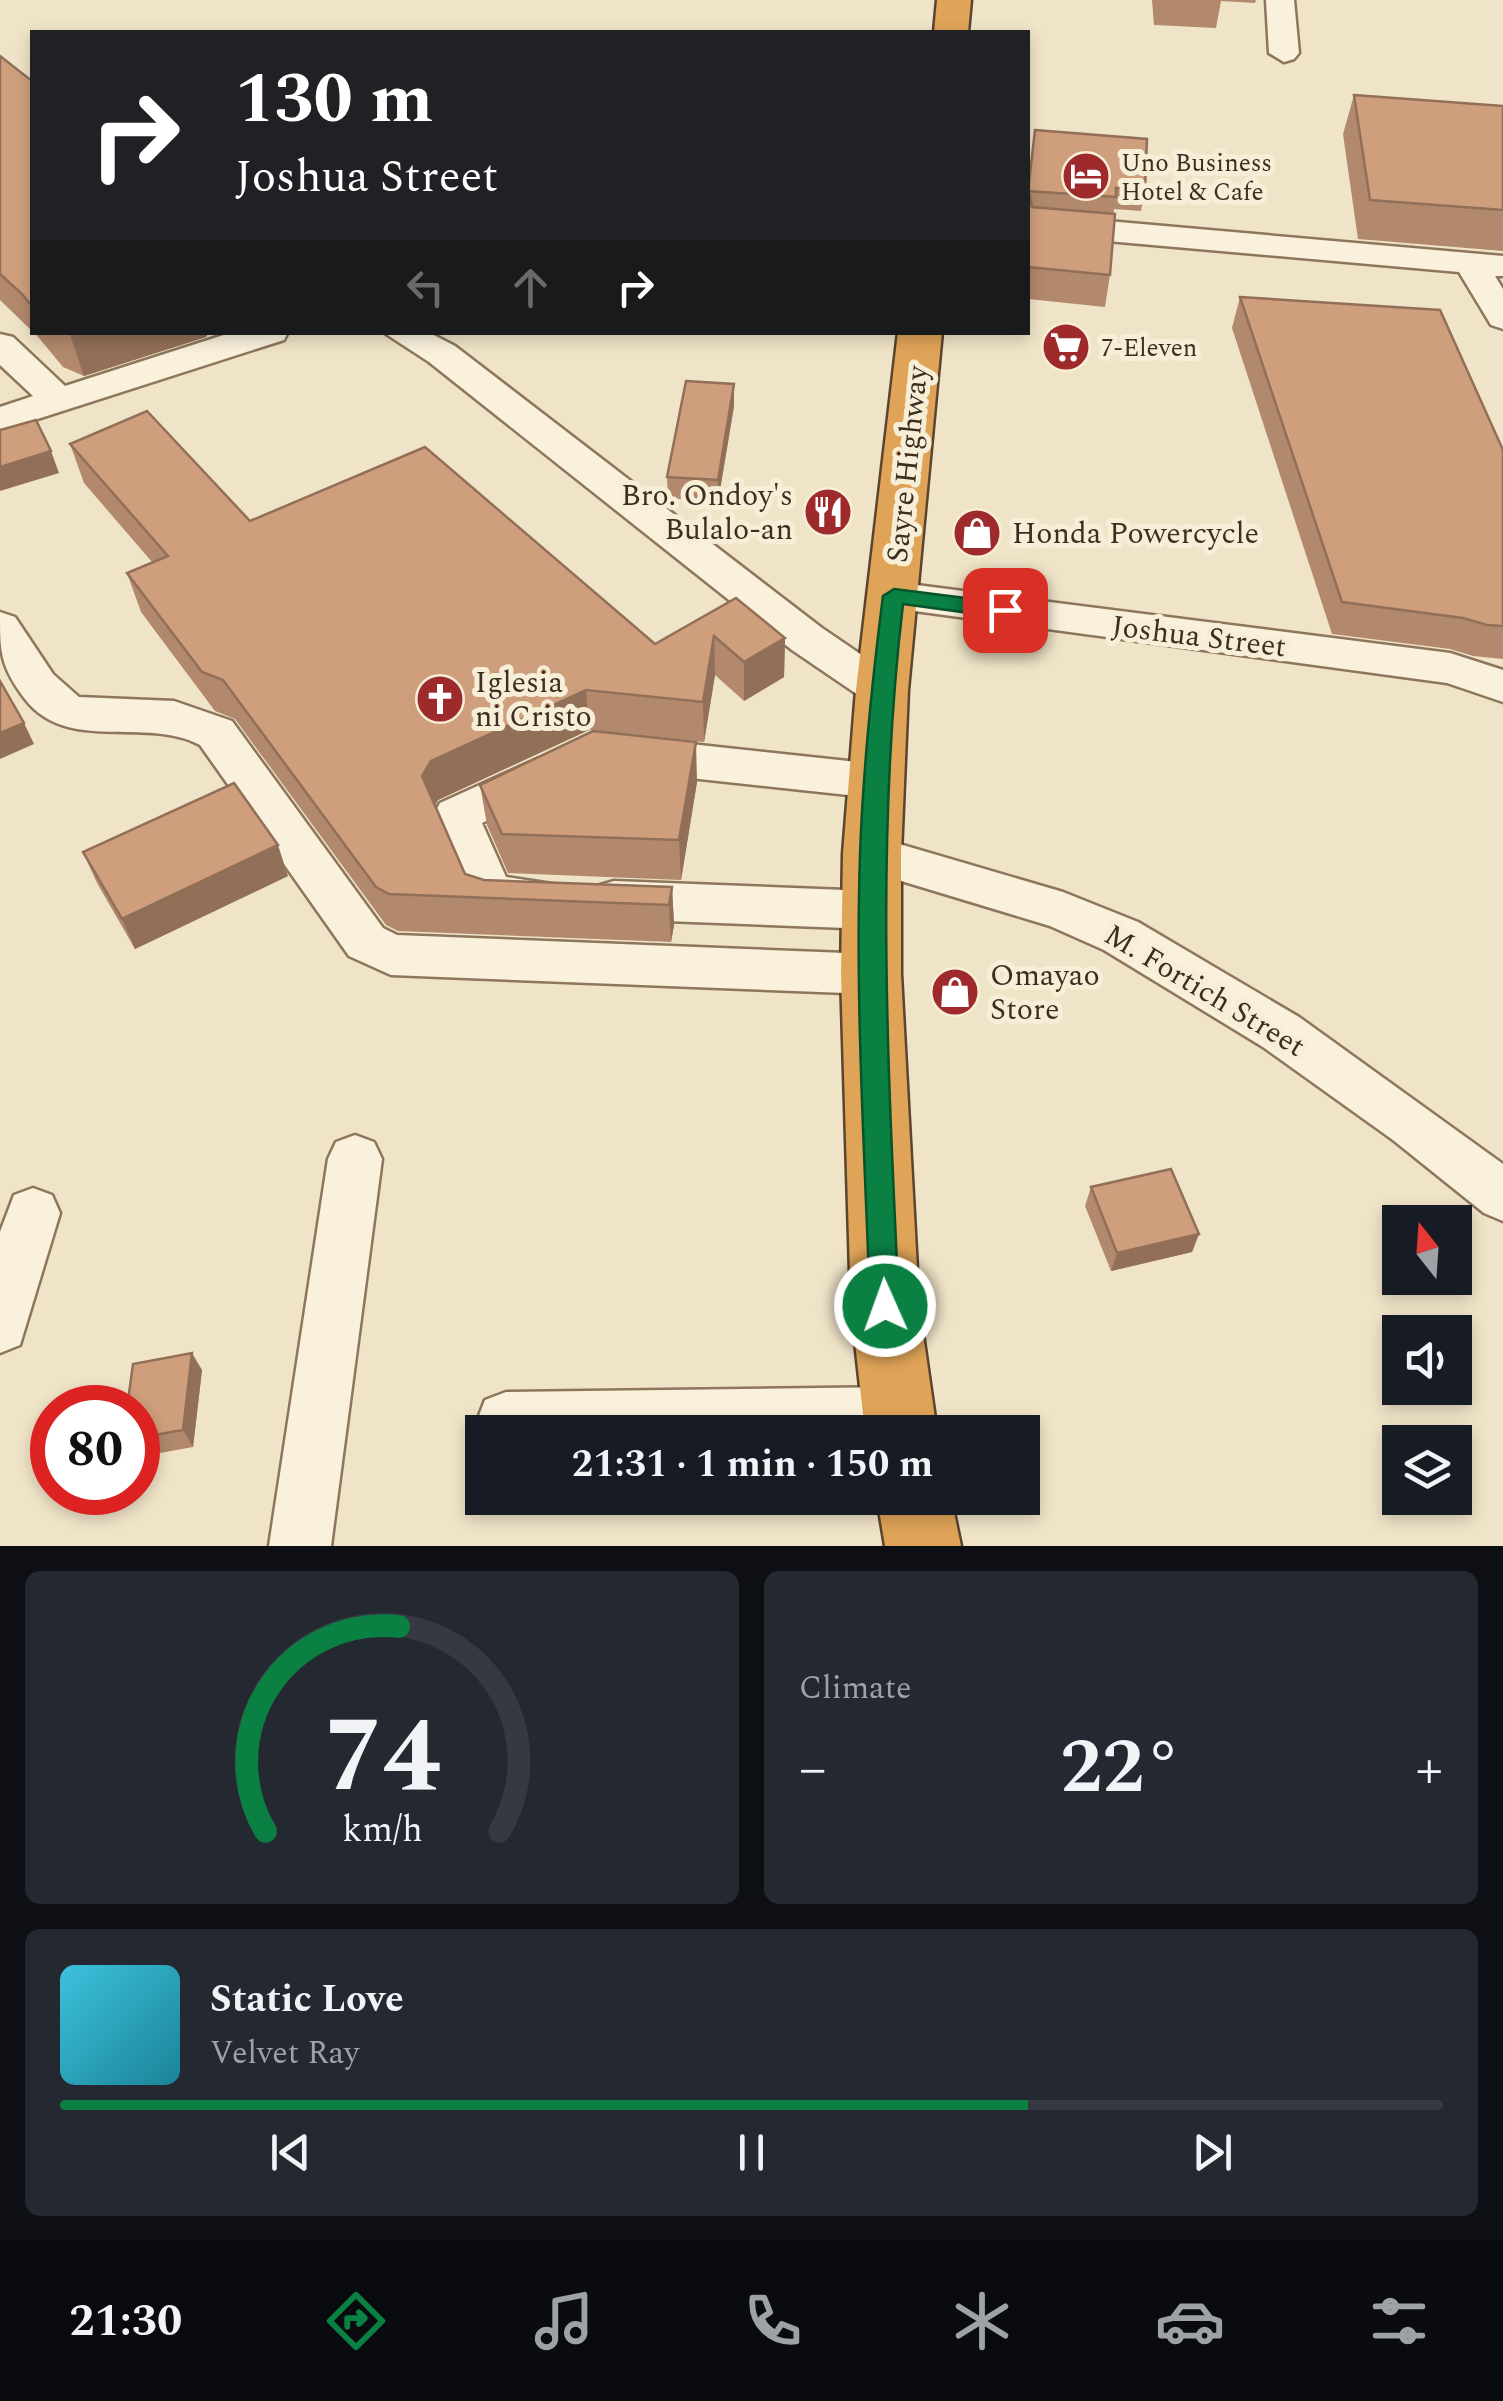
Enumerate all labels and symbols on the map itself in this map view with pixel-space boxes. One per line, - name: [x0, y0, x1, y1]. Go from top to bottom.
- place label: Uno Business Hotel & Cafe: [1121, 145, 1272, 212]
- hotel icon: Uno Business Hotel & Cafe: [1060, 150, 1112, 202]
- supermarket icon: 7-Eleven: [1040, 321, 1092, 373]
- place label: 7-Eleven: [1101, 330, 1197, 368]
- street label: Sayre Highway: [875, 362, 941, 565]
- place label: Bro. Ondoy's Bulalo-an: [621, 473, 793, 553]
- restaurant icon: Bro. Ondoy's Bulalo-an: [802, 486, 854, 538]
- shop icon: Honda Powercycle: [951, 507, 1003, 559]
- place label: Honda Powercycle: [1012, 511, 1259, 557]
- pin: [963, 568, 1048, 653]
- street label: Joshua Street: [1109, 603, 1289, 671]
- place label: Iglesia ni Cristo: [475, 660, 592, 740]
- church icon: Iglesia ni Cristo: [414, 673, 466, 725]
- street label: M. Fortich Street: [1095, 913, 1314, 1069]
- place label: Omayao Store: [990, 953, 1100, 1033]
- shop icon: Omayao Store: [929, 966, 981, 1018]
- north arrow: [1382, 1205, 1472, 1295]
- position arrow: [833, 1254, 937, 1358]
- speed limit sign: 80: [30, 1385, 160, 1515]

